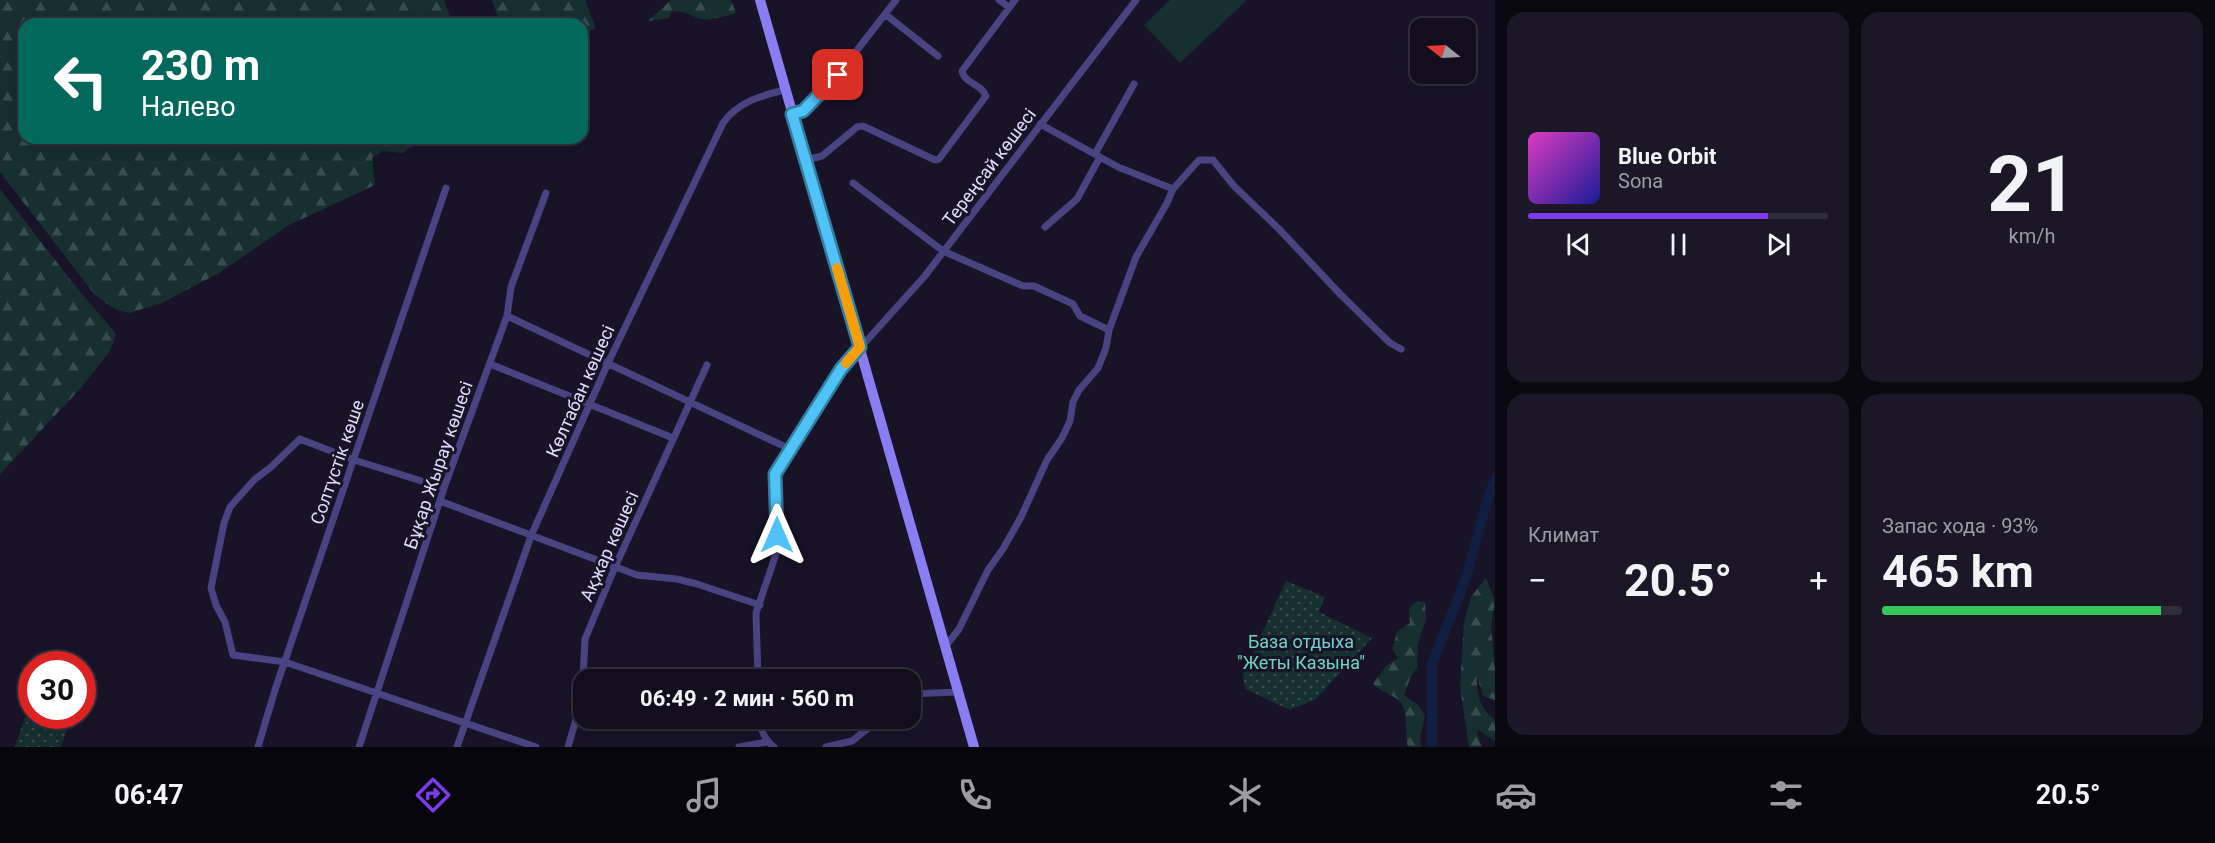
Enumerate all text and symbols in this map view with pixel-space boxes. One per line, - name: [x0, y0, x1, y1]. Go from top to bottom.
- north arrow: [1410, 18, 1476, 84]
- map controls: [1410, 18, 1476, 84]
- text: 230 m: [141, 41, 260, 90]
- icon: left: [42, 42, 120, 120]
- pin: [812, 49, 863, 100]
- icon: arrive: [821, 58, 854, 91]
- text: Налево: [141, 91, 236, 123]
- street label: Тереңсай көшесі: [938, 104, 1040, 230]
- text: 21: [1987, 139, 2077, 230]
- text: Blue Orbit: [1618, 144, 1716, 169]
- text: Sona: [1618, 169, 1663, 193]
- text: km/h: [2009, 224, 2055, 248]
- icon: previous: [1562, 228, 1595, 261]
- icon: pause: [1662, 228, 1695, 261]
- icon: next: [1762, 228, 1795, 261]
- street label: Көлтабан көшесі: [541, 322, 619, 460]
- street label: Бұқар Жырау көшесі: [399, 378, 477, 552]
- street label: Солтүстік көше: [306, 397, 368, 527]
- street label: Ақжар көшесі: [575, 488, 643, 604]
- position arrow: [745, 503, 809, 567]
- text: Запас хода · 93%: [1882, 514, 2038, 538]
- text: Климат: [1528, 523, 1599, 547]
- text: 465 km: [1882, 545, 2034, 598]
- text: 20.5°: [1624, 554, 1732, 607]
- text: −: [1528, 561, 1547, 600]
- text: +: [1809, 561, 1828, 600]
- park label: База отдыха "Жеты Казына": [1237, 631, 1365, 673]
- speed limit sign: 30: [18, 651, 96, 729]
- text: 06:49 · 2 мин · 560 m: [640, 686, 854, 711]
- icon: directions: [412, 774, 454, 816]
- icon: music: [683, 774, 725, 816]
- icon: phone: [954, 774, 996, 816]
- icon: climate: [1224, 774, 1266, 816]
- icon: car: [1495, 774, 1537, 816]
- icon: filters: [1765, 774, 1807, 816]
- text: 06:47: [114, 779, 184, 811]
- text: 20.5°: [2036, 779, 2101, 811]

